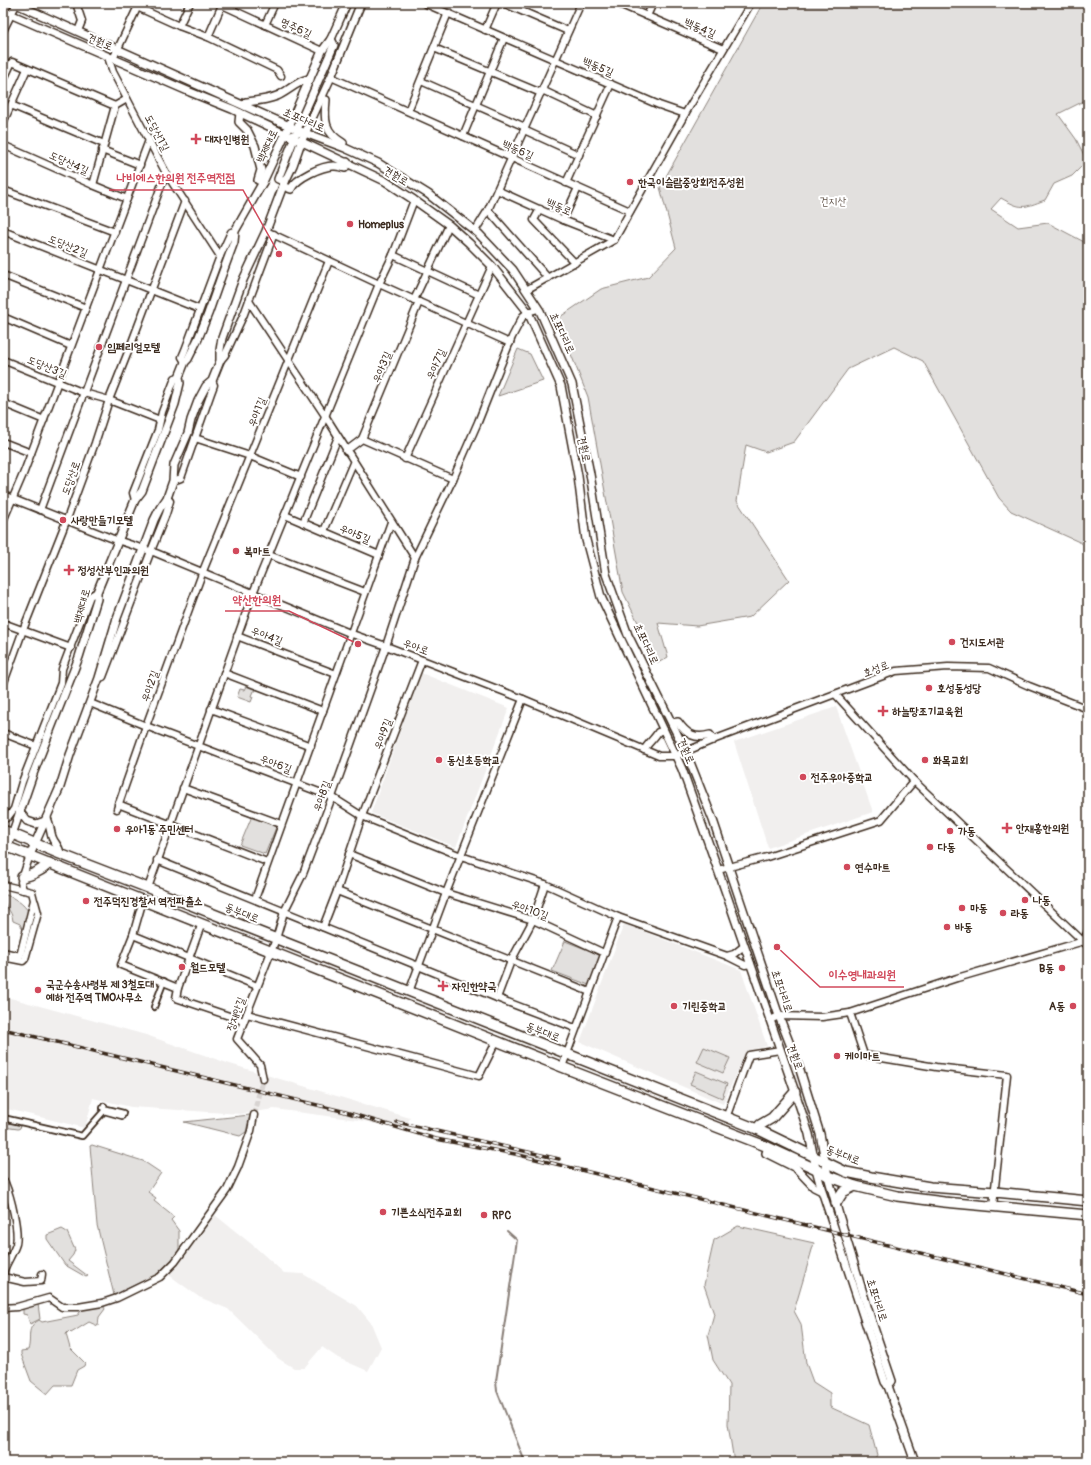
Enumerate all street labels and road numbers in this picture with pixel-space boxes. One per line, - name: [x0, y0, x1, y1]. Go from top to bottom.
- street label: 명주6길: [278, 15, 314, 41]
- street label: 백동4길: [682, 16, 718, 40]
- street label: 견훤로: [85, 31, 115, 53]
- street label: 백동5길: [580, 55, 616, 79]
- street label: 초포다리로: [281, 105, 327, 135]
- street label: 도당산1길: [142, 112, 172, 154]
- street label: 백제대로: [254, 127, 280, 165]
- street label: 백동6길: [500, 137, 536, 163]
- street label: 도당산4길: [47, 149, 91, 177]
- street label: 견훤로: [381, 164, 411, 188]
- street label: 백동로: [544, 196, 574, 218]
- street label: 도당산2길: [46, 232, 90, 260]
- street label: 초포다리로: [547, 310, 577, 356]
- street label: 우아7길: [423, 346, 449, 381]
- street label: 우아3길: [370, 349, 394, 385]
- street label: 도당산3길: [25, 353, 69, 381]
- street label: 우아1길: [245, 395, 269, 429]
- street label: 견훤로: [575, 435, 593, 463]
- street label: 도당산로: [59, 459, 83, 497]
- street label: 우아5길: [337, 522, 373, 546]
- street label: 백제대로: [71, 587, 93, 625]
- street label: 초포다리로: [631, 621, 661, 667]
- street label: 우아4길: [249, 624, 285, 648]
- street label: 우아로: [401, 636, 431, 658]
- street label: 호성로: [861, 658, 891, 680]
- street label: 우아2길: [138, 668, 162, 704]
- street label: 우아9길: [371, 716, 395, 751]
- street label: 견훤로: [675, 736, 697, 766]
- street label: 우아6길: [258, 752, 294, 776]
- street label: 우아8길: [310, 779, 334, 813]
- street label: 우아10길: [510, 897, 550, 923]
- street label: 동부대로: [223, 900, 261, 926]
- street label: 초포다리로: [769, 968, 795, 1014]
- street label: 장재안길: [224, 995, 248, 1033]
- street label: 동부대로: [524, 1020, 562, 1044]
- street label: 견훤로: [785, 1042, 806, 1072]
- street label: 동부대로: [824, 1143, 862, 1167]
- street label: 초포다리로: [864, 1277, 890, 1323]

